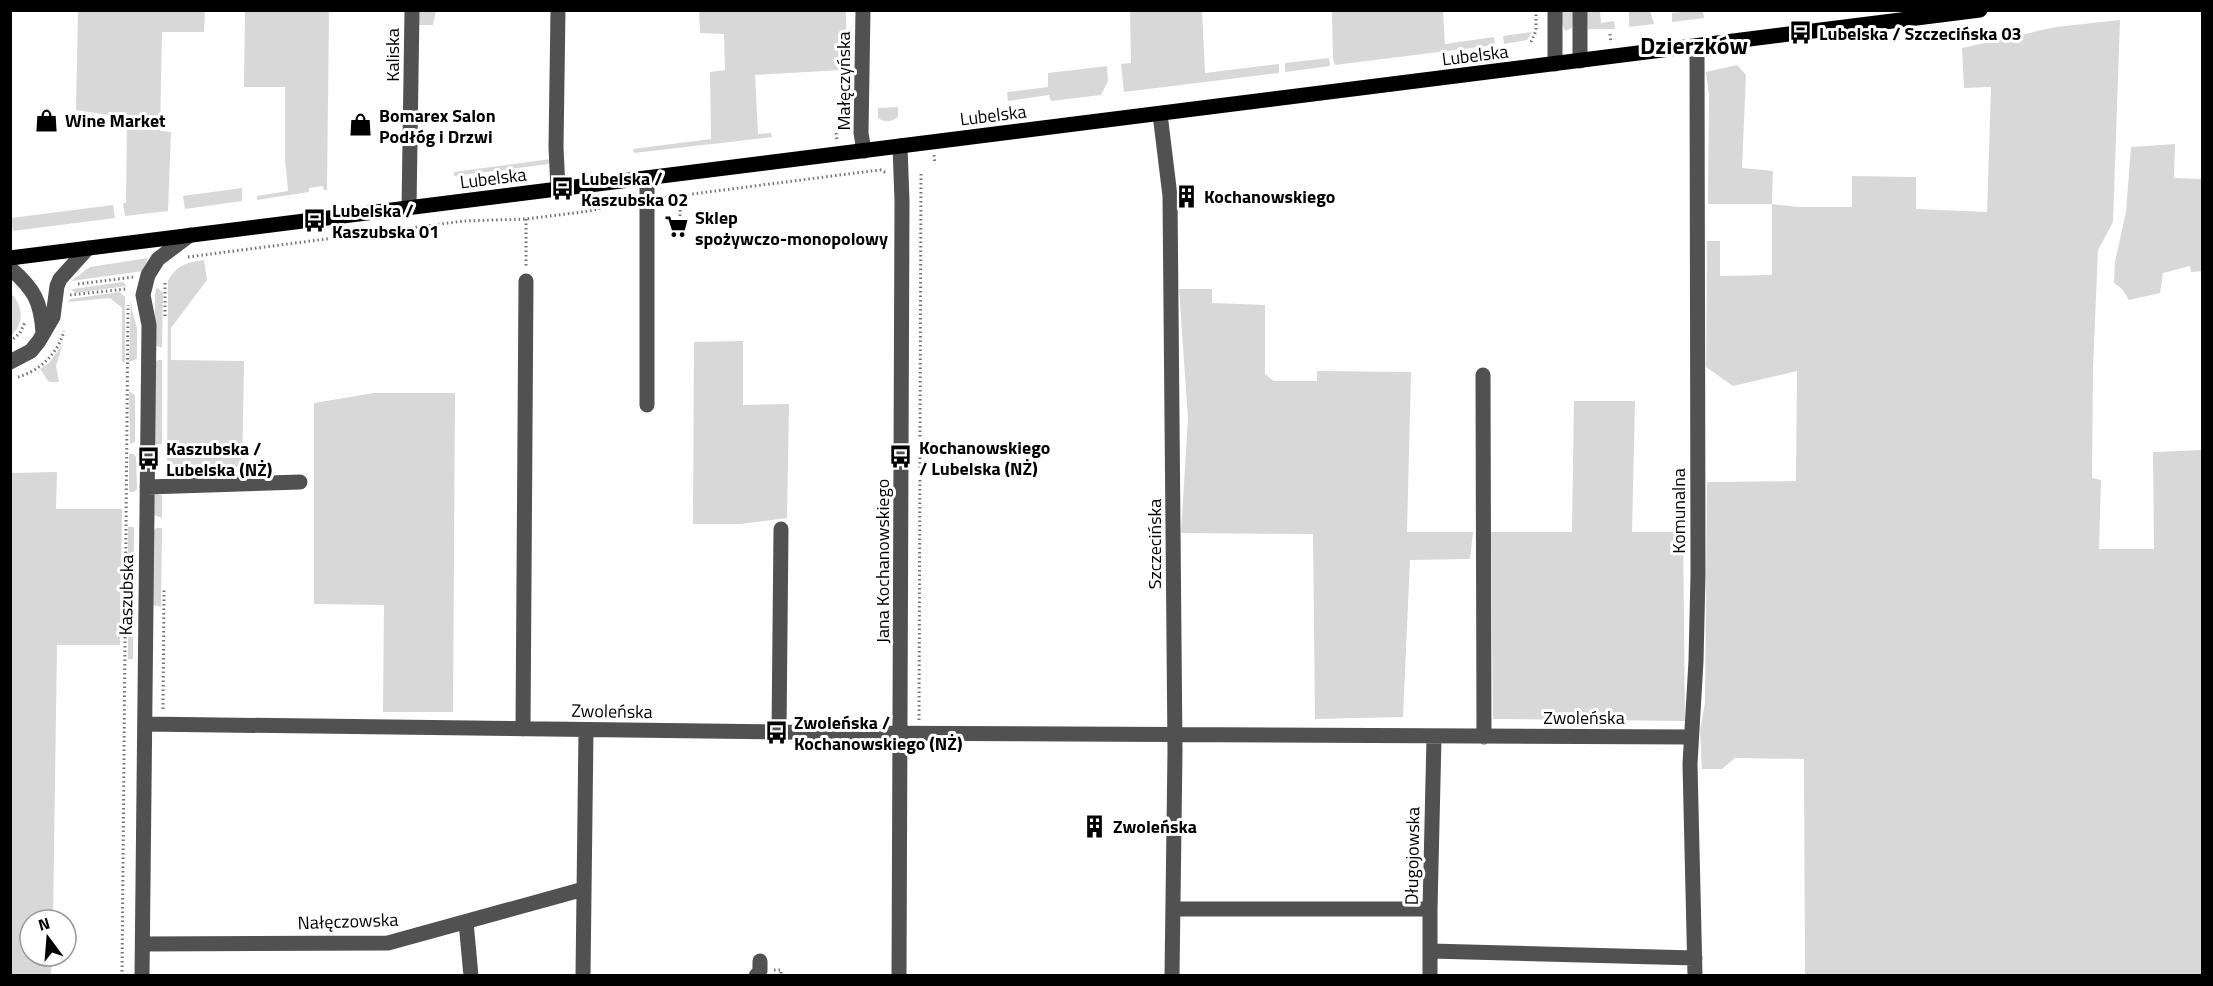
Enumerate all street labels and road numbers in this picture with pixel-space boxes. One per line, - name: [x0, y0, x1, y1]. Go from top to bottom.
- street label: Kaliska: [379, 28, 406, 82]
- street label: Małęczyńska: [830, 31, 857, 131]
- street label: Lubelska: [1440, 38, 1510, 72]
- street label: Lubelska: [958, 98, 1028, 132]
- street label: Lubelska: [458, 161, 528, 195]
- street label: Komunalna: [1665, 468, 1692, 554]
- street label: Jana Kochanowskiego: [869, 479, 896, 643]
- street label: Szczecińska: [1141, 499, 1168, 589]
- street label: Kaszubska: [112, 554, 140, 636]
- street label: Zwoleńska: [571, 697, 653, 725]
- street label: Zwoleńska: [1543, 704, 1625, 731]
- street label: Długojowska: [1398, 807, 1426, 905]
- street label: Nałęczowska: [297, 906, 399, 936]

